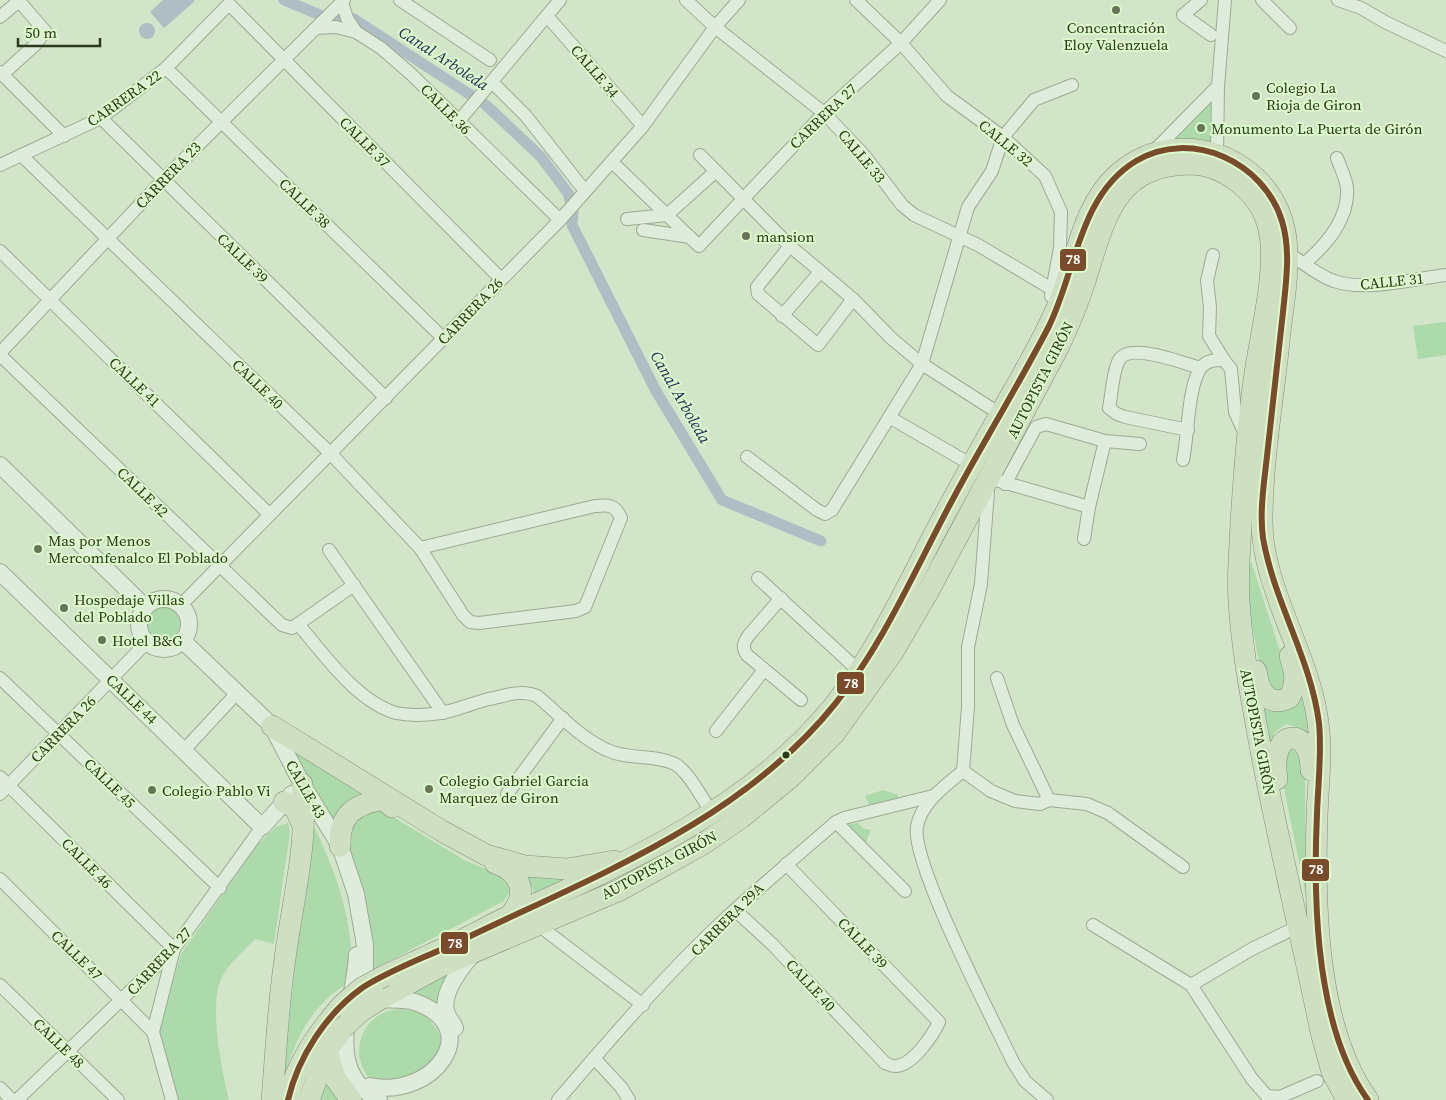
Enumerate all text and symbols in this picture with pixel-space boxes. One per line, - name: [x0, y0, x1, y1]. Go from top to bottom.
- marker: Concentración Eloy Valenzuela: [1110, 4, 1122, 16]
- scale bar: [18, 15, 100, 47]
- place label: Concentración Eloy Valenzuela: [1064, 17, 1169, 55]
- water label: Canal Arboleda: [395, 21, 494, 96]
- text: 50 m: [25, 22, 57, 43]
- street label: CALLE 34: [566, 40, 624, 102]
- street label: CARRERA 22: [83, 65, 165, 131]
- place label: Colegio La Rioja de Giron: [1266, 77, 1362, 115]
- street label: CARRERA 27: [785, 78, 861, 154]
- street label: CALLE 36: [416, 79, 476, 139]
- marker: Colegio La Rioja de Giron: [1250, 90, 1262, 102]
- street label: CALLE 37: [335, 112, 395, 172]
- street label: CALLE 32: [974, 115, 1038, 171]
- place label: Monumento La Puerta de Girón: [1211, 118, 1423, 139]
- marker: Monumento La Puerta de Girón: [1195, 122, 1207, 134]
- street label: CALLE 33: [833, 125, 891, 187]
- street label: CARRERA 23: [130, 137, 206, 213]
- street label: CALLE 38: [275, 173, 335, 233]
- place label: mansion: [756, 226, 814, 247]
- street label: CALLE 39: [213, 228, 273, 288]
- marker: mansion: [740, 230, 752, 242]
- line badge: 78: [1059, 248, 1087, 272]
- text: 78: [1065, 249, 1081, 269]
- street label: CALLE 31: [1359, 267, 1425, 295]
- street label: CARRERA 26: [432, 273, 508, 349]
- street label: AUTOPISTA GIRÓN: [1001, 318, 1079, 442]
- water label: Canal Arboleda: [646, 347, 717, 448]
- street label: CALLE 41: [105, 352, 165, 412]
- street label: CALLE 40: [228, 354, 288, 414]
- street label: CALLE 42: [113, 462, 173, 522]
- place label: Mas por Menos Mercomfenalco El Poblado: [48, 530, 228, 568]
- marker: Mas por Menos Mercomfenalco El Poblado: [32, 543, 44, 555]
- place label: Hospedaje Villas del Poblado: [74, 589, 184, 627]
- marker: Hospedaje Villas del Poblado: [58, 602, 70, 614]
- place label: Hotel B&G: [112, 630, 182, 651]
- marker: Hotel B&G: [96, 634, 108, 646]
- street label: AUTOPISTA GIRÓN: [1235, 667, 1281, 797]
- street label: CALLE 44: [102, 669, 163, 729]
- line badge: 78: [836, 671, 865, 695]
- text: 78: [843, 673, 859, 693]
- street label: CARRERA 26: [25, 691, 101, 767]
- unlabelled marker: [781, 750, 791, 760]
- street label: CALLE 45: [80, 753, 140, 813]
- street label: CALLE 43: [281, 756, 331, 822]
- place label: Colegio Gabriel Garcia Marquez de Giron: [439, 770, 589, 808]
- place label: Colegio Pablo Vi: [162, 780, 271, 801]
- marker: Colegio Gabriel Garcia Marquez de Giron: [423, 783, 435, 795]
- marker: Colegio Pablo Vi: [146, 784, 158, 796]
- street label: AUTOPISTA GIRÓN: [597, 826, 721, 904]
- street label: CALLE 46: [57, 833, 117, 893]
- line badge: 78: [1301, 858, 1330, 882]
- text: 78: [1308, 859, 1324, 879]
- street label: CARRERA 29A: [686, 878, 768, 960]
- street label: CALLE 39: [833, 913, 893, 973]
- street label: CARRERA 27: [122, 922, 196, 1000]
- street label: CALLE 47: [47, 925, 107, 985]
- line badge: 78: [440, 931, 469, 955]
- text: 78: [447, 933, 463, 953]
- street label: CALLE 40: [781, 954, 841, 1016]
- street label: CALLE 48: [29, 1013, 89, 1073]

